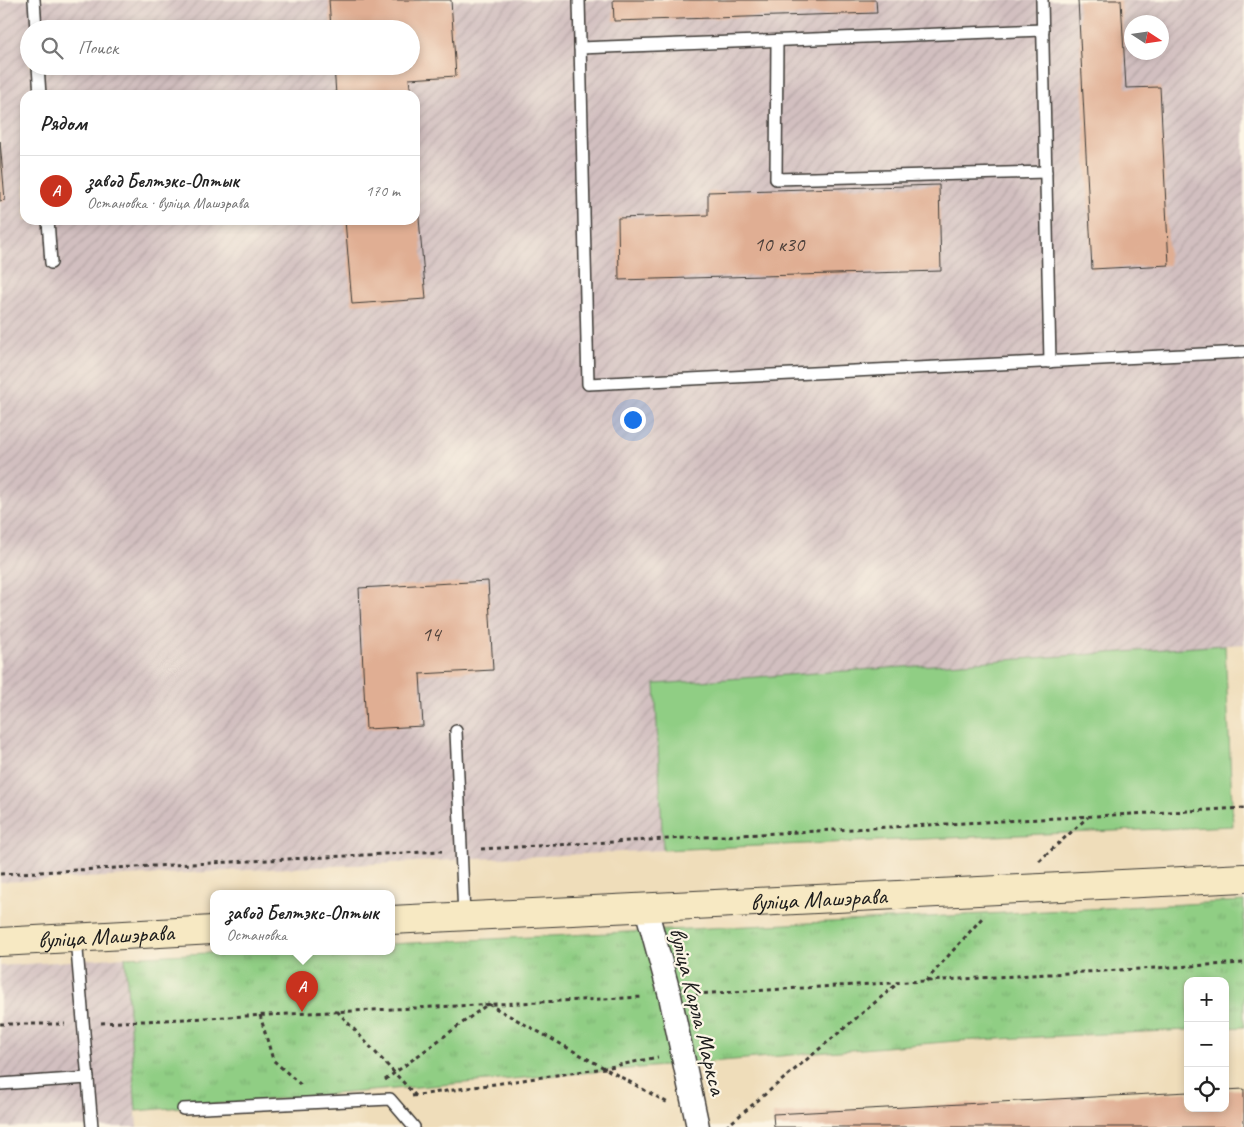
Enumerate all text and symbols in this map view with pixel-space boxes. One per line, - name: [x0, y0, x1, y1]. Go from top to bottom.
- north arrow: [1124, 15, 1169, 60]
- search box: [20, 20, 420, 75]
- icon: search: [38, 34, 66, 62]
- text: Поиск: [78, 36, 118, 60]
- text: Рядом: [40, 110, 87, 136]
- text: завод Белтэкс-Оптык: [87, 169, 239, 193]
- text: A: [52, 181, 60, 201]
- text: 170 m: [366, 181, 400, 201]
- text: Остановка · вуліца Машэрава: [87, 193, 249, 213]
- house number: 10 к30: [754, 231, 806, 257]
- your location: [620, 407, 646, 433]
- house number: 14: [422, 621, 443, 647]
- street label: вуліца Машэрава: [750, 881, 889, 917]
- popup: [210, 890, 395, 955]
- text: завод Белтэкс-Оптык: [227, 901, 378, 925]
- street label: вуліца Машэрава: [37, 917, 176, 955]
- street label: вуліца Карла Маркса: [663, 924, 734, 1099]
- text: Остановка: [227, 925, 286, 945]
- pin: A: [286, 971, 318, 1012]
- map controls: [1184, 977, 1229, 1112]
- button: +: [1184, 977, 1229, 1022]
- button: −: [1184, 1022, 1229, 1067]
- button: locate: [1184, 1067, 1229, 1112]

